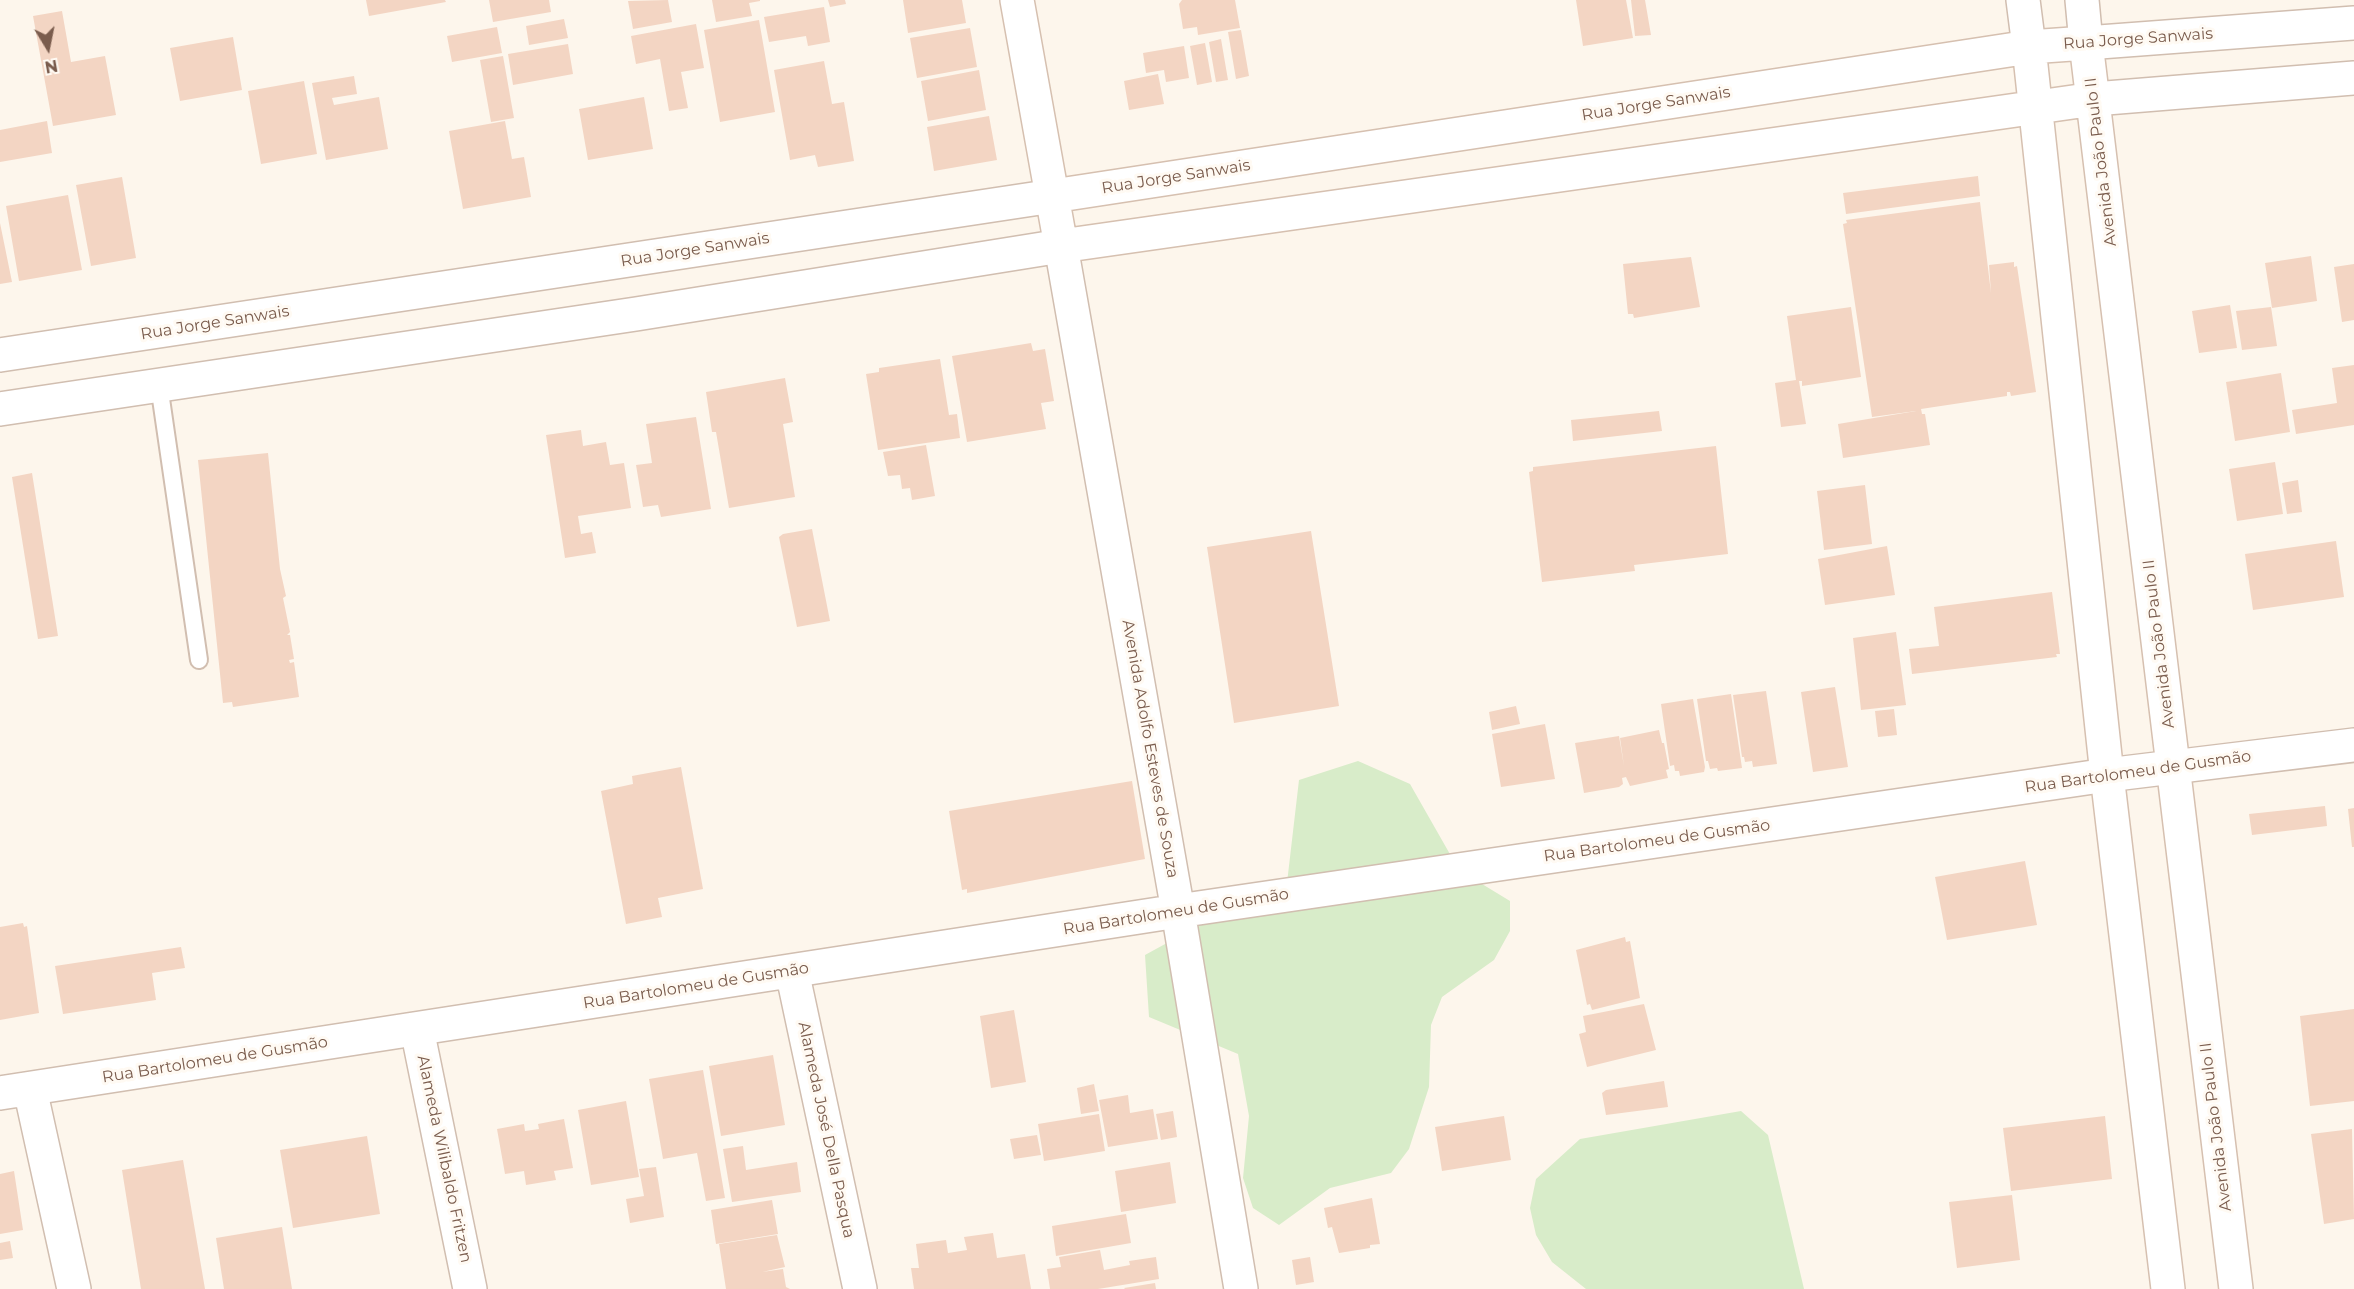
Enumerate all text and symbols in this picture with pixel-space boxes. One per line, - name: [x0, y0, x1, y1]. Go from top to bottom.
- north arrow: [18, 18, 78, 78]
- street label: Rua Jorge Sanwais: [2062, 24, 2214, 54]
- text: N: [43, 56, 59, 77]
- street label: Avenida João Paulo II: [2081, 76, 2121, 248]
- street label: Rua Jorge Sanwais: [1580, 83, 1732, 125]
- street label: Rua Jorge Sanwais: [1100, 156, 1252, 198]
- street label: Rua Jorge Sanwais: [619, 229, 771, 271]
- street label: Rua Jorge Sanwais: [139, 302, 291, 344]
- street label: Avenida João Paulo II: [2139, 558, 2179, 730]
- street label: Avenida Adolfo Esteves de Souza: [1118, 618, 1182, 880]
- street label: Rua Bartolomeu de Gusmão: [2024, 747, 2252, 797]
- street label: Rua Bartolomeu de Gusmão: [1543, 816, 1771, 866]
- street label: Rua Bartolomeu de Gusmão: [1062, 885, 1290, 939]
- street label: Rua Bartolomeu de Gusmão: [582, 959, 810, 1013]
- street label: Alameda José Della Pasqua: [794, 1020, 858, 1240]
- street label: Rua Bartolomeu de Gusmão: [101, 1033, 329, 1087]
- street label: Avenida João Paulo II: [2196, 1041, 2236, 1213]
- street label: Alameda Wilibaldo Fritzen: [413, 1053, 475, 1265]

